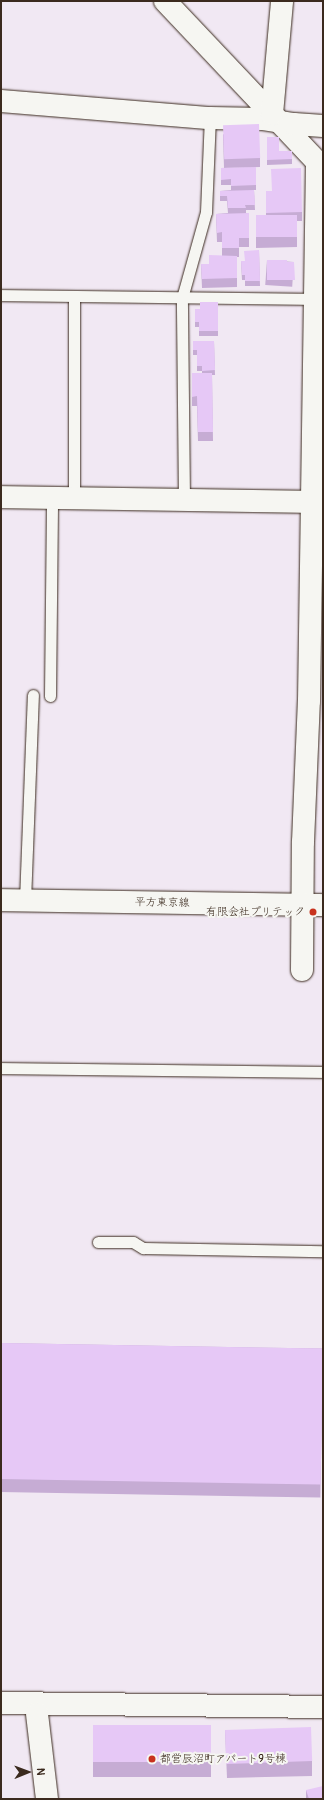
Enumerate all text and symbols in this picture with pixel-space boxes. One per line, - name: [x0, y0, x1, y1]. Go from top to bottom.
- street label: 平方東京線: [134, 896, 190, 910]
- place label: 有限会社プリテック: [206, 905, 305, 919]
- marker: 有限会社プリテック: [308, 907, 318, 917]
- north arrow: [8, 1752, 48, 1792]
- place label: 都営辰沼町アパート9号棟: [160, 1752, 287, 1766]
- marker: 都営辰沼町アパート9号棟: [147, 1754, 157, 1764]
- text: N: [34, 1768, 47, 1776]

